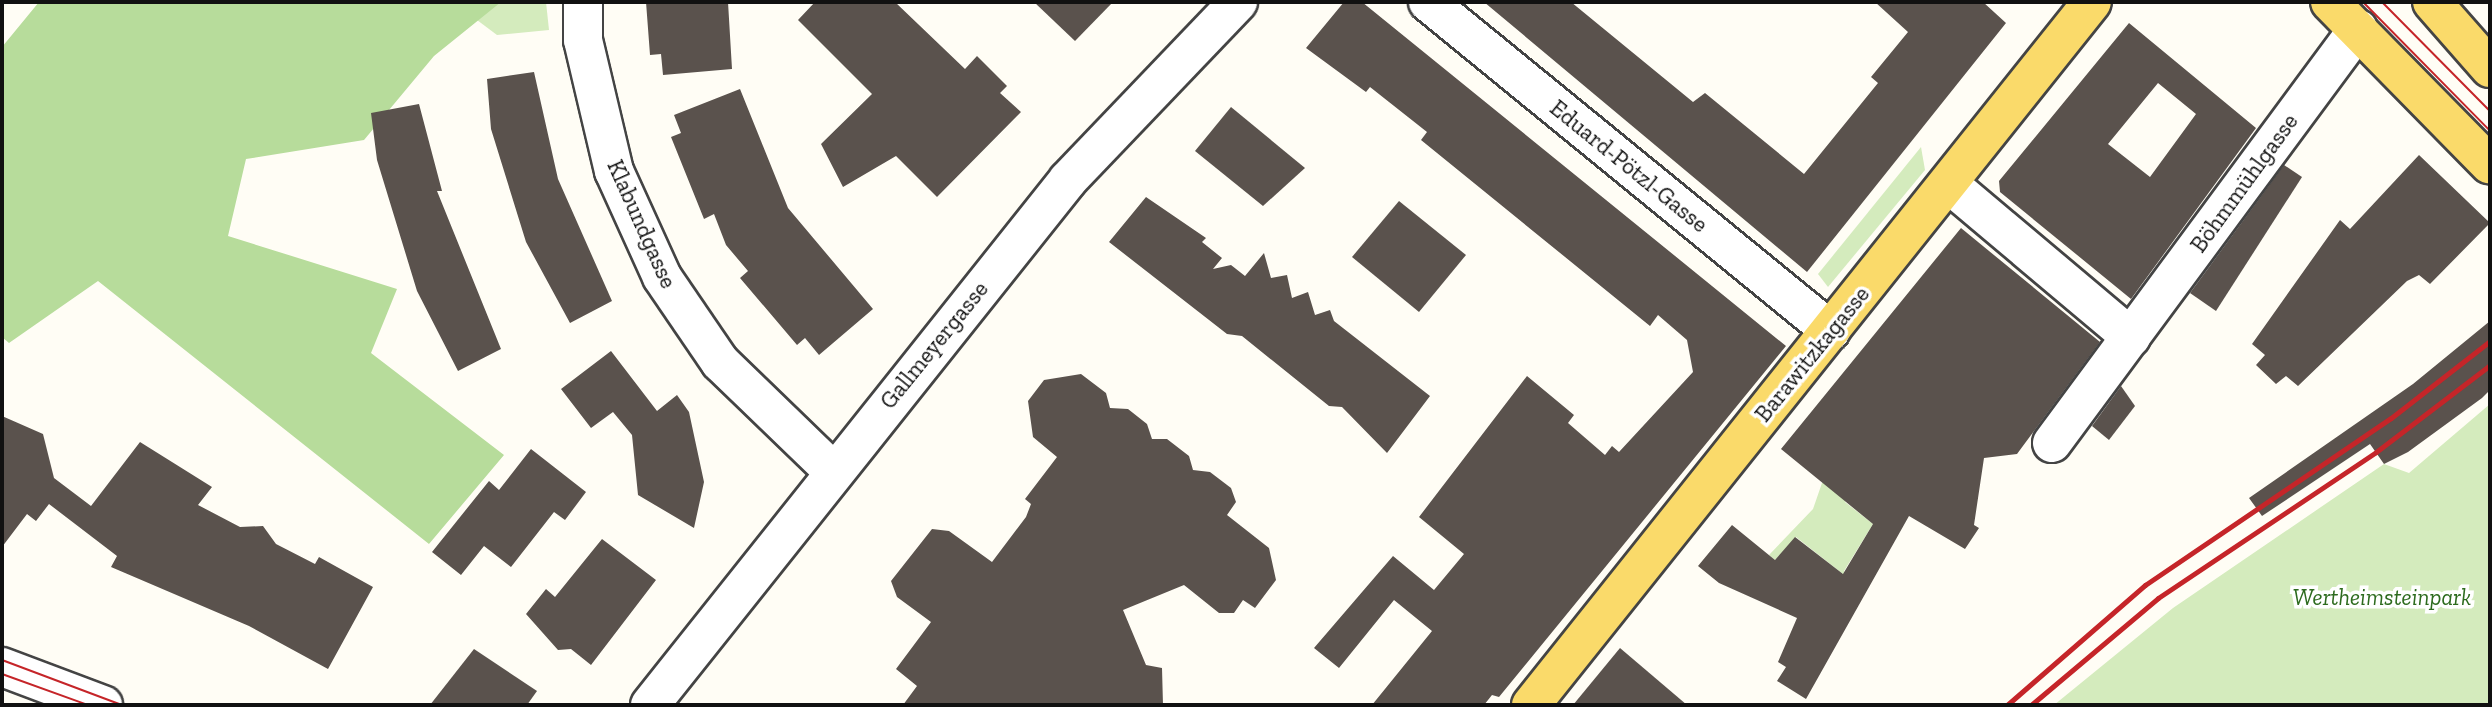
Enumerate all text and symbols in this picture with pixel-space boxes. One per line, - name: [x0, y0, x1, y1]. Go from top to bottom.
- street label: Eduard-Pötzl-Gasse: [1545, 94, 1713, 238]
- street label: Böhmmühlgasse: [2184, 108, 2304, 258]
- street label: Klabundgasse: [601, 156, 683, 292]
- street label: Gallmeyergasse: [874, 276, 994, 414]
- street label: Barawitzkagasse: [1749, 281, 1875, 427]
- park label: Wertheimsteinpark: [2293, 583, 2471, 611]

